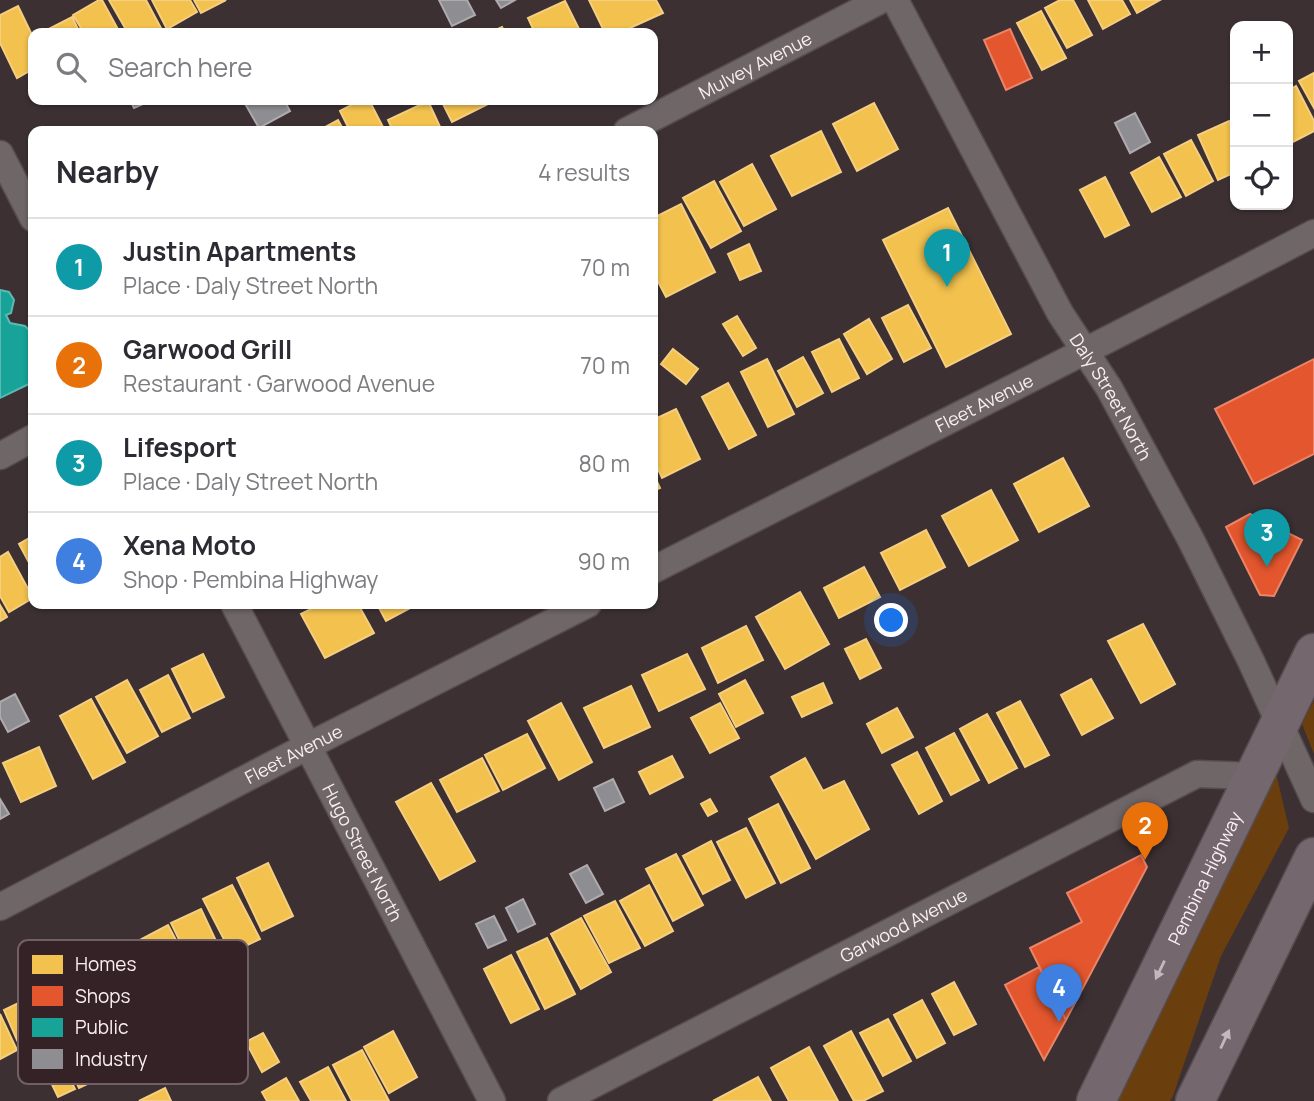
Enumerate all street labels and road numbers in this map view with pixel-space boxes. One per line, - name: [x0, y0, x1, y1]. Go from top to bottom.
- street label: Mulvey Avenue: [694, 26, 816, 104]
- street label: Daly Street North: [1064, 329, 1158, 464]
- street label: Fleet Avenue: [931, 368, 1037, 437]
- street label: Fleet Avenue: [240, 719, 346, 789]
- street label: Hugo Street North: [317, 780, 409, 925]
- street label: Pembina Highway: [1162, 807, 1247, 949]
- street label: Garwood Avenue: [836, 882, 971, 968]

